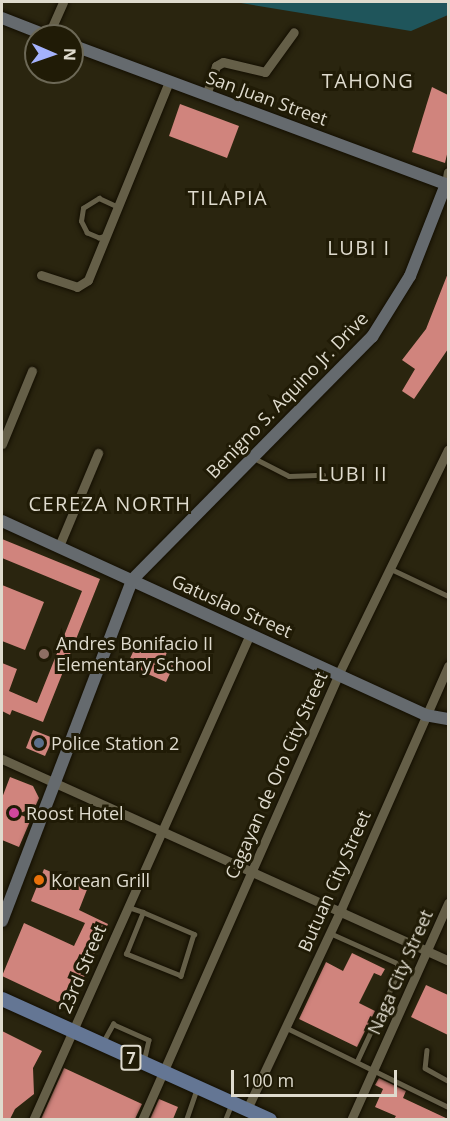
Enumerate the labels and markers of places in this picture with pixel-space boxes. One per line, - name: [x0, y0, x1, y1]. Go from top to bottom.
- place label: Andres Bonifacio II Elementary School: [56, 633, 213, 676]
- marker: Andres Bonifacio II Elementary School: [37, 647, 51, 661]
- place label: Police Station 2: [51, 732, 179, 754]
- marker: Police Station 2: [32, 736, 46, 750]
- place label: Roost Hotel: [26, 802, 124, 824]
- marker: Roost Hotel: [7, 806, 21, 820]
- place label: Korean Grill: [51, 869, 150, 891]
- marker: Korean Grill: [32, 873, 46, 887]

